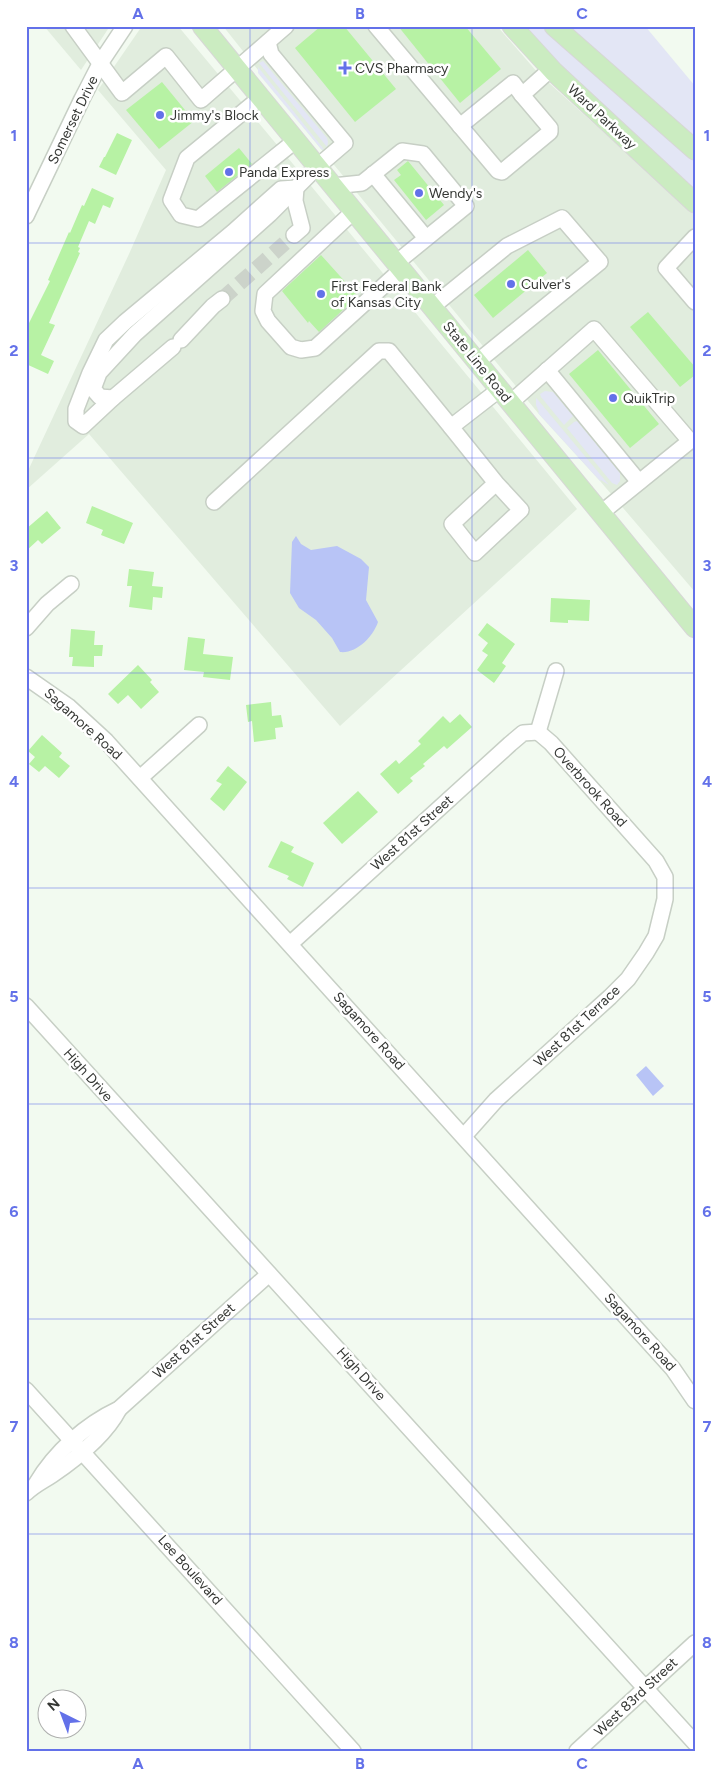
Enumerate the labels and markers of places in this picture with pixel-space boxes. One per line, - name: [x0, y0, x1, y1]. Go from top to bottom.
- place label: CVS Pharmacy: [355, 60, 449, 77]
- marker: CVS Pharmacy: [339, 62, 351, 74]
- place label: Jimmy's Block: [170, 107, 259, 124]
- marker: Jimmy's Block: [154, 109, 166, 121]
- place label: Panda Express: [239, 164, 329, 181]
- marker: Panda Express: [223, 166, 235, 178]
- place label: Wendy's: [429, 185, 482, 202]
- marker: Wendy's: [413, 187, 425, 199]
- place label: Culver's: [521, 276, 571, 293]
- place label: First Federal Bank of Kansas City: [331, 278, 442, 311]
- marker: Culver's: [505, 278, 517, 290]
- marker: First Federal Bank of Kansas City: [315, 288, 327, 300]
- place label: QuikTrip: [623, 390, 675, 407]
- marker: QuikTrip: [607, 392, 619, 404]

